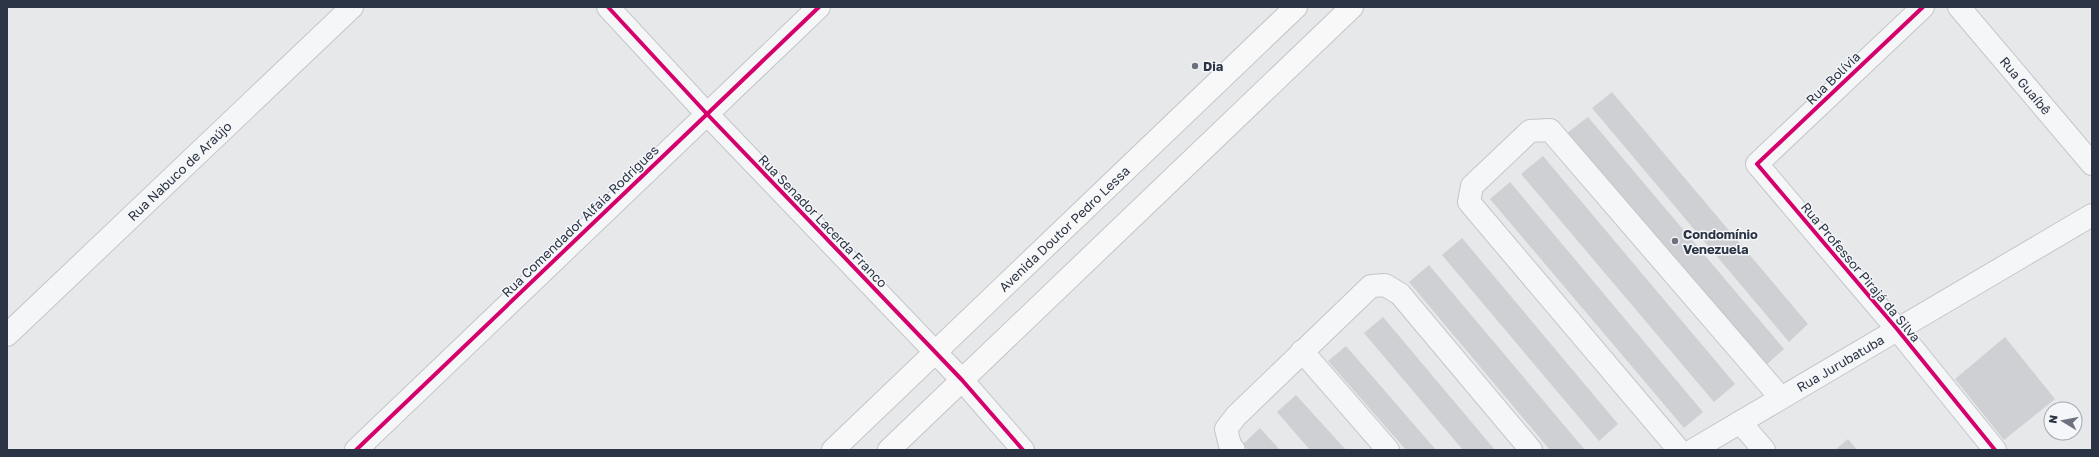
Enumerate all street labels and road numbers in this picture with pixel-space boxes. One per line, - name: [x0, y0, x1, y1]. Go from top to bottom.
- street label: Rua Bolívia: [1803, 48, 1863, 108]
- street label: Rua Guaíbê: [1997, 53, 2055, 118]
- street label: Rua Nabuco de Araújo: [124, 118, 235, 224]
- street label: Rua Comendador Alfaia Rodrigues: [498, 142, 662, 300]
- street label: Rua Senador Lacerda Franco: [755, 151, 891, 291]
- street label: Avenida Doutor Pedro Lessa: [996, 163, 1133, 295]
- street label: Rua Professor Pirajá da Silva: [1798, 199, 1924, 345]
- street label: Rua Jurubatuba: [1794, 331, 1887, 395]

